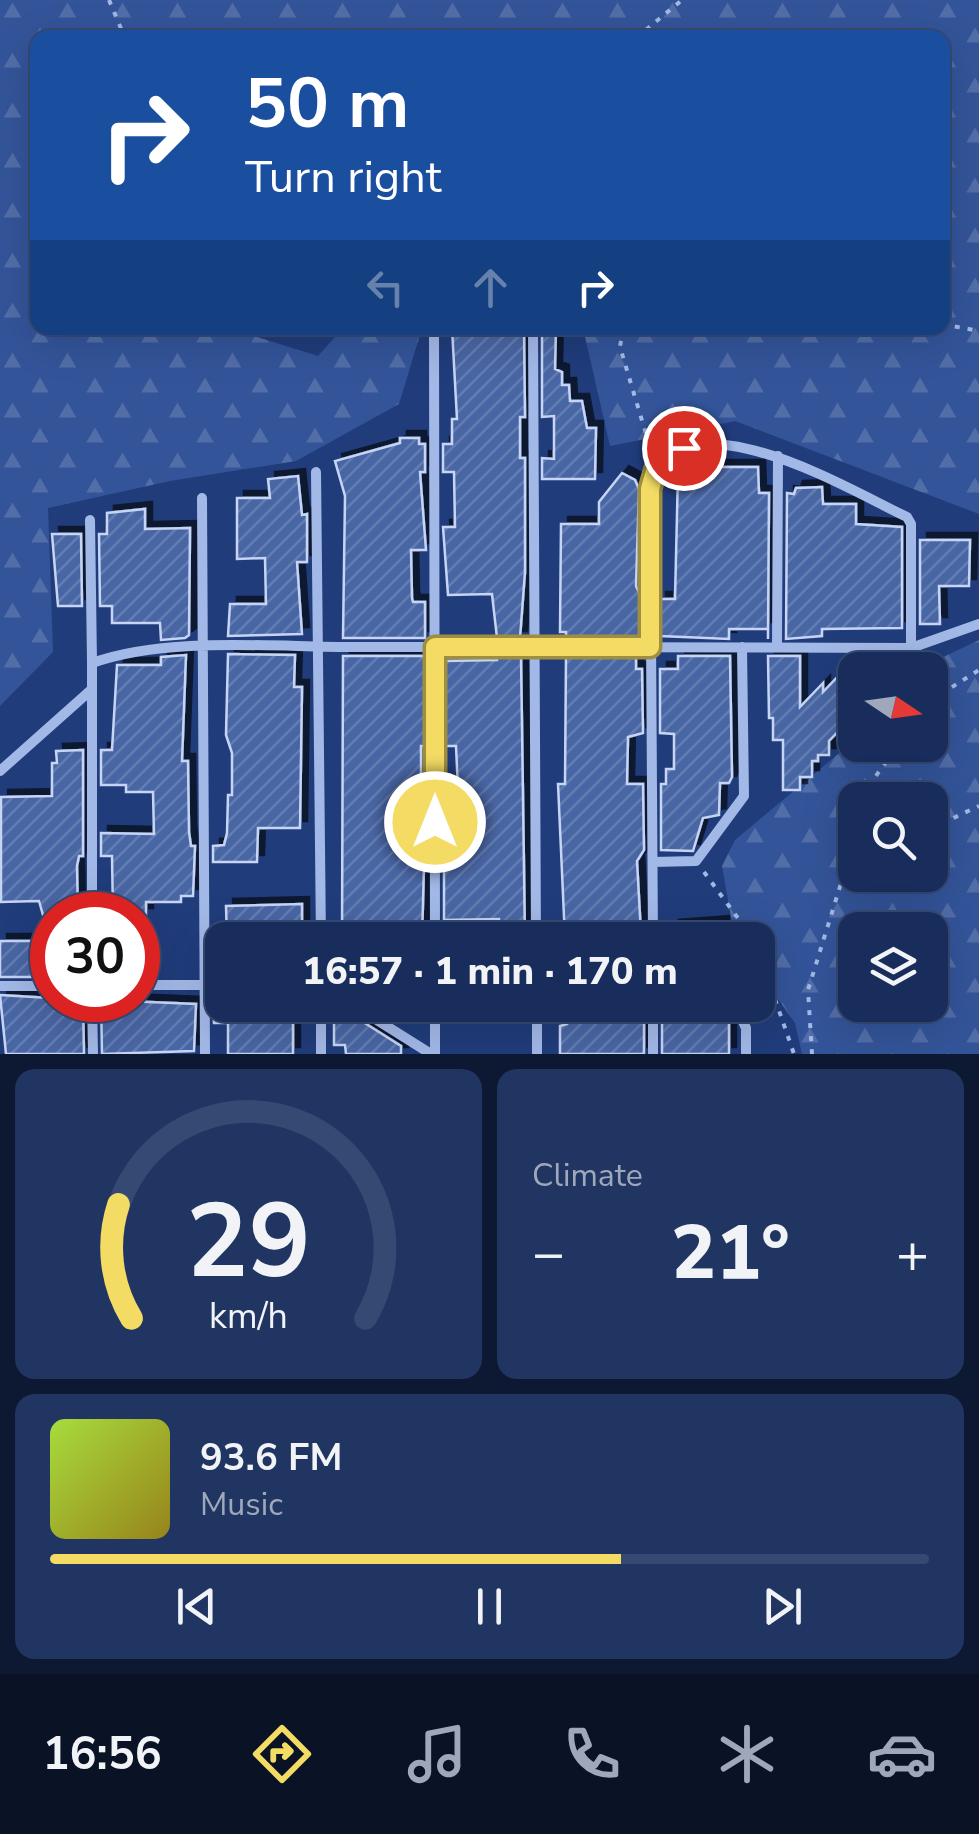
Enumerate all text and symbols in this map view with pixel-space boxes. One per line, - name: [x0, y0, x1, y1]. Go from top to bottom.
- text: 50 m: [245, 56, 409, 152]
- icon: right: [80, 70, 210, 200]
- text: Turn right: [245, 147, 442, 208]
- icon: left: [358, 260, 413, 315]
- icon: ahead: [463, 260, 518, 315]
- icon: right: [568, 260, 623, 315]
- pin: [642, 406, 727, 491]
- icon: arrive: [657, 421, 712, 476]
- north arrow: [838, 652, 948, 762]
- map controls: [838, 652, 948, 1022]
- position arrow: [383, 770, 487, 874]
- button: search: [838, 782, 948, 892]
- speed limit sign: 30: [30, 892, 160, 1022]
- button: layers: [838, 912, 948, 1022]
- text: 16:57 · 1 min · 170 m: [302, 946, 678, 997]
- text: Climate: [532, 1154, 643, 1197]
- text: 29: [186, 1171, 311, 1313]
- text: 21°: [671, 1202, 790, 1304]
- text: −: [532, 1216, 565, 1291]
- text: +: [896, 1216, 929, 1291]
- text: km/h: [209, 1292, 288, 1341]
- text: 93.6 FM: [200, 1432, 342, 1483]
- text: Music: [200, 1483, 283, 1526]
- icon: previous: [169, 1579, 224, 1634]
- icon: pause: [462, 1579, 517, 1634]
- icon: next: [755, 1579, 810, 1634]
- icon: directions: [247, 1719, 317, 1789]
- icon: music: [402, 1719, 472, 1789]
- icon: phone: [557, 1719, 627, 1789]
- icon: climate: [712, 1719, 782, 1789]
- icon: car: [867, 1719, 937, 1789]
- text: 16:56: [42, 1724, 162, 1785]

